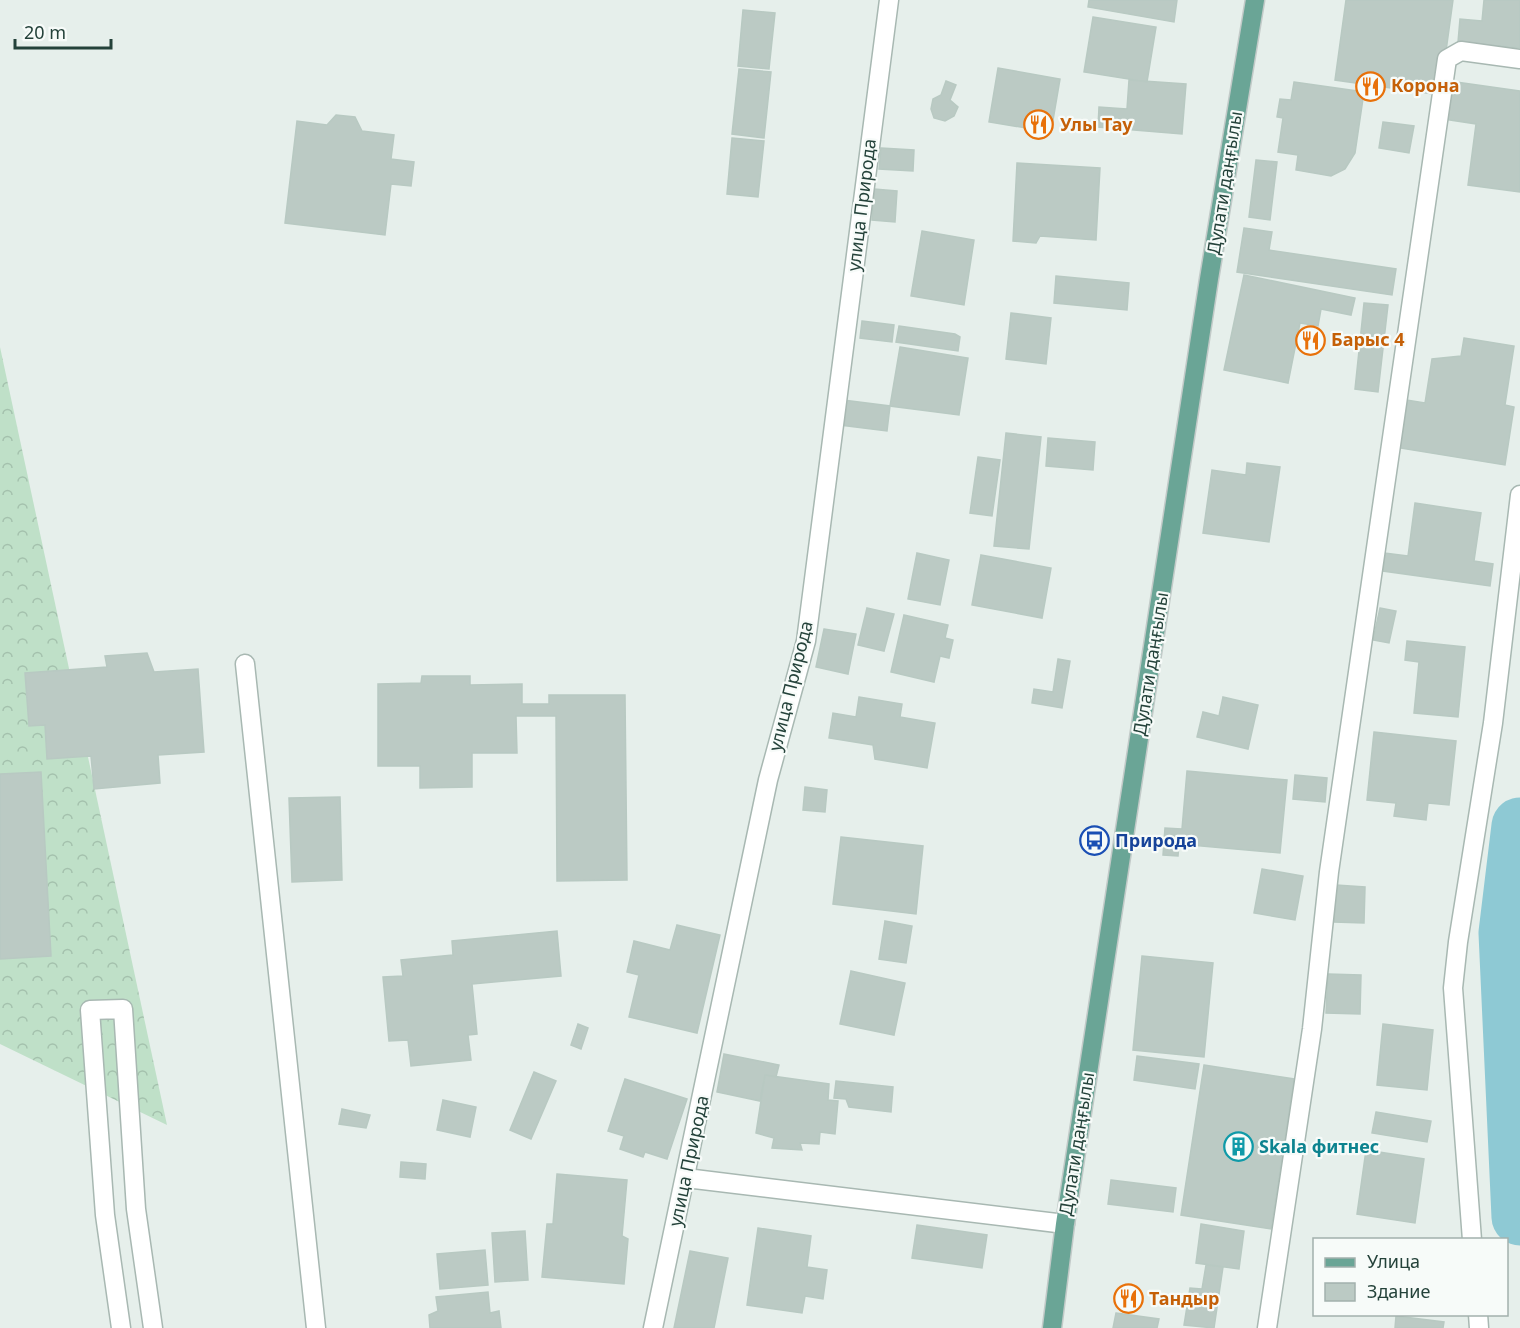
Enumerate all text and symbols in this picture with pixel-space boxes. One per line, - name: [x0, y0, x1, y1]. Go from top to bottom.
- scale bar: [15, 12, 111, 50]
- text: 20 m: [24, 20, 66, 44]
- restaurant icon: Корона: [1354, 70, 1386, 102]
- place label: Корона: [1391, 73, 1459, 97]
- restaurant icon: Улы Тау: [1023, 109, 1055, 141]
- street label: Дулати даңғылы: [1201, 109, 1247, 256]
- place label: Улы Тау: [1060, 112, 1133, 136]
- street label: улица Природа: [841, 137, 881, 273]
- restaurant icon: Барыс 4: [1294, 324, 1326, 356]
- place label: Барыс 4: [1331, 327, 1405, 351]
- street label: Дулати даңғылы: [1127, 590, 1173, 737]
- street label: улица Природа: [762, 618, 818, 753]
- bus stop icon: Природа: [1078, 825, 1110, 857]
- place label: Природа: [1115, 828, 1197, 852]
- street label: Дулати даңғылы: [1053, 1070, 1099, 1217]
- street label: улица Природа: [662, 1093, 714, 1229]
- building icon: Skala фитнес: [1222, 1131, 1254, 1163]
- place label: Skala фитнес: [1259, 1134, 1379, 1158]
- legend: [1313, 1238, 1508, 1316]
- text: Улица: [1367, 1249, 1420, 1273]
- text: Здание: [1367, 1279, 1431, 1303]
- restaurant icon: Тандыр: [1112, 1283, 1144, 1315]
- place label: Тандыр: [1149, 1286, 1219, 1310]

